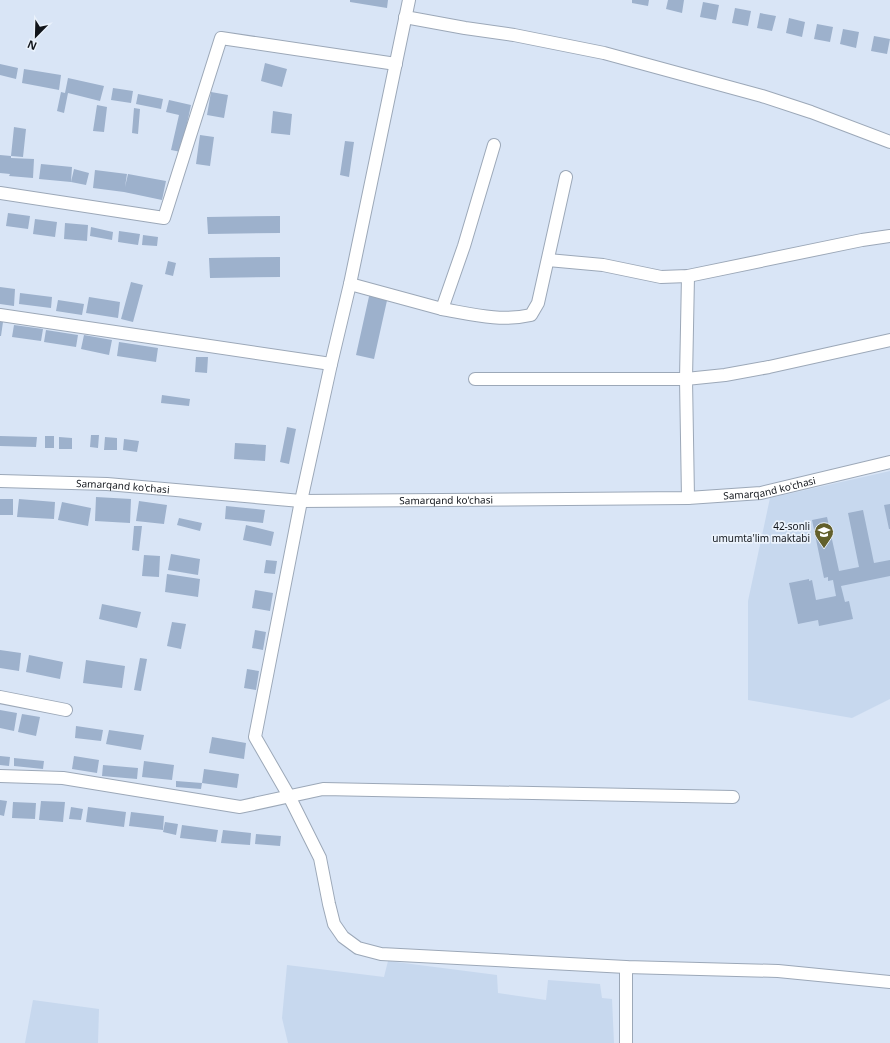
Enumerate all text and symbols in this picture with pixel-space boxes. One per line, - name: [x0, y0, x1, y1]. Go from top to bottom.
- north arrow: [16, 16, 56, 56]
- text: N: [25, 37, 39, 54]
- street label: Samarqand ko'chasi: [723, 473, 817, 503]
- street label: Samarqand ko'chasi: [76, 476, 170, 496]
- street label: Samarqand ko'chasi: [399, 493, 493, 507]
- place label: 42-sonli umumta'lim maktabi: [712, 519, 810, 545]
- school or university icon: 42-sonli umumta'lim maktabi: [813, 521, 835, 549]

